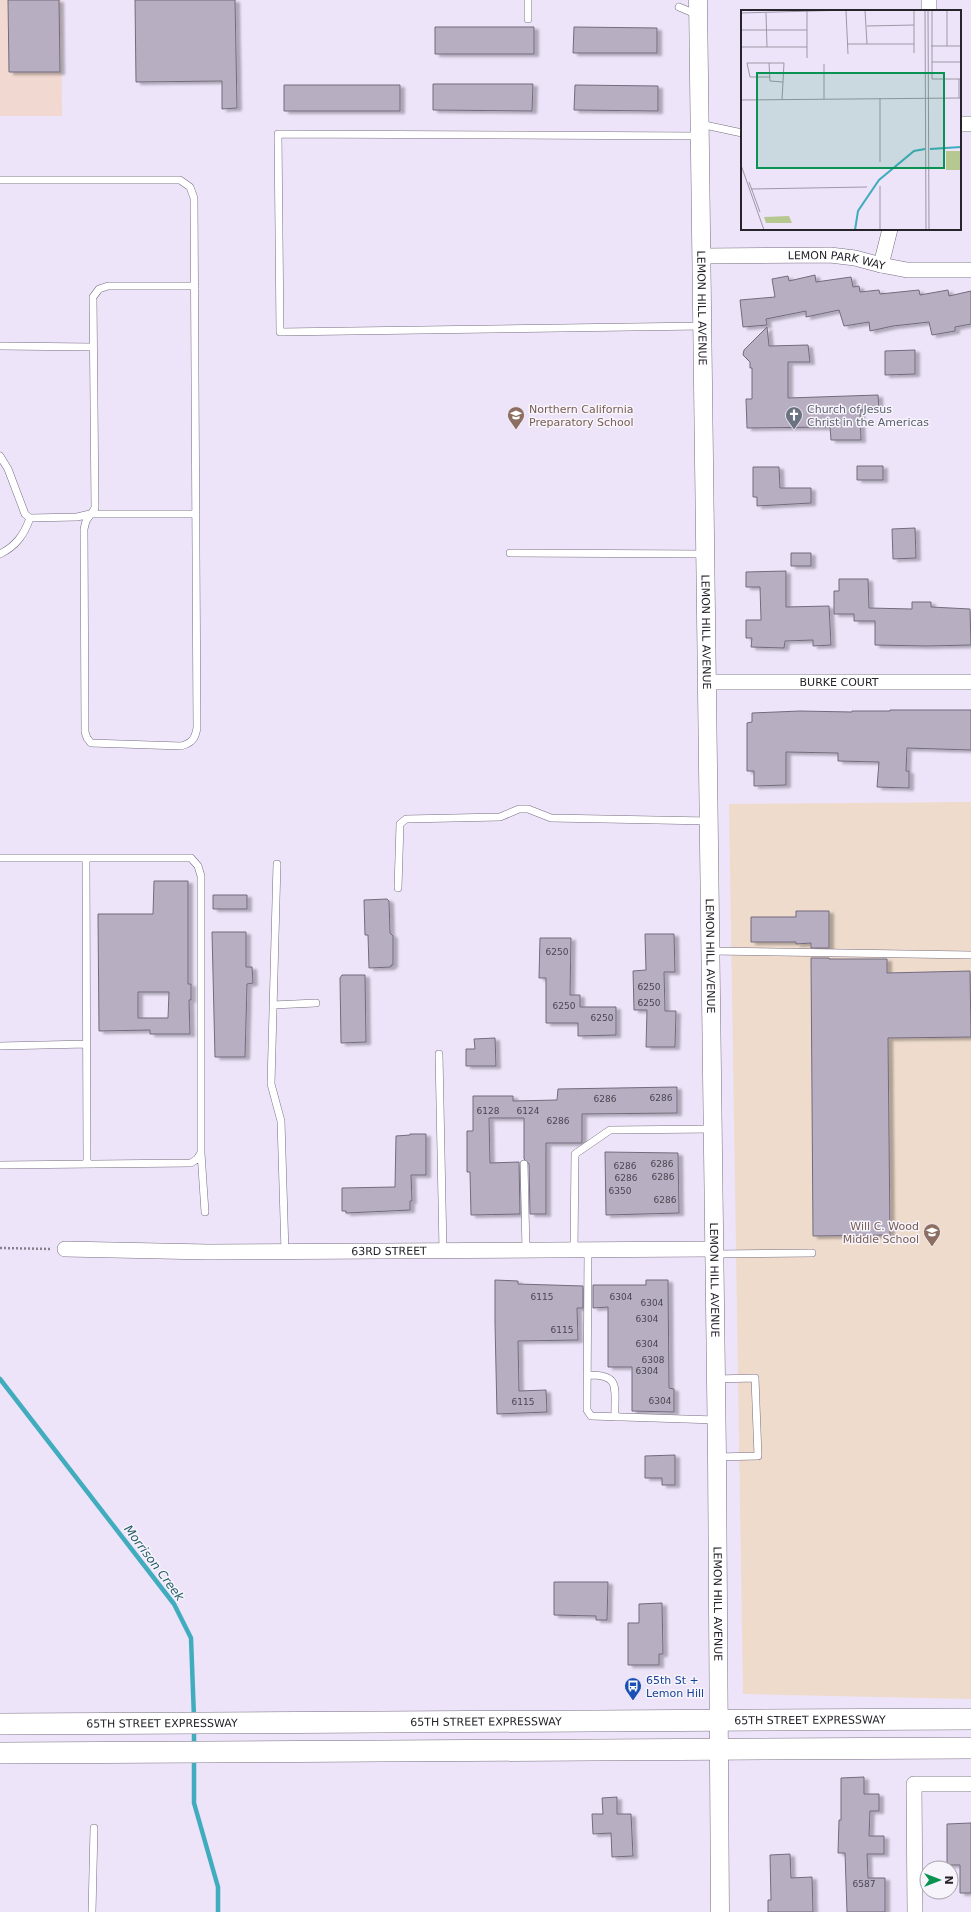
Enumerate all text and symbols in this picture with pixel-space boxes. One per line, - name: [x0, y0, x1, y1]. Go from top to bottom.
- inset map: [741, 10, 961, 230]
- street label: LEMON PARK WAY: [788, 249, 886, 273]
- street label: LEMON HILL AVENUE: [694, 250, 709, 366]
- place label: Northern California Preparatory School: [529, 403, 634, 429]
- place label: Church of Jesus Christ in the Americas: [807, 403, 929, 429]
- school or university icon: Northern California Preparatory School: [506, 405, 526, 430]
- church icon: Church of Jesus Christ in the Americas: [784, 405, 804, 430]
- street label: LEMON HILL AVENUE: [698, 574, 713, 690]
- street label: BURKE COURT: [800, 676, 879, 689]
- street label: LEMON HILL AVENUE: [703, 898, 717, 1013]
- house number: 6250: [546, 947, 569, 957]
- house number: 6250: [638, 982, 661, 992]
- house number: 6250: [638, 998, 661, 1008]
- house number: 6250: [553, 1001, 576, 1011]
- house number: 6250: [591, 1013, 614, 1023]
- house number: 6286: [650, 1093, 673, 1103]
- house number: 6286: [594, 1094, 617, 1104]
- house number: 6128: [477, 1106, 500, 1116]
- house number: 6124: [517, 1106, 540, 1116]
- house number: 6286: [547, 1116, 570, 1126]
- house number: 6286: [651, 1159, 674, 1169]
- house number: 6286: [614, 1161, 637, 1171]
- house number: 6286: [652, 1172, 675, 1182]
- house number: 6286: [615, 1173, 638, 1183]
- house number: 6350: [609, 1186, 632, 1196]
- house number: 6286: [654, 1195, 677, 1205]
- place label: Will C. Wood Middle School: [843, 1220, 919, 1246]
- street label: LEMON HILL AVENUE: [707, 1222, 721, 1337]
- school or university icon: Will C. Wood Middle School: [922, 1222, 942, 1247]
- street label: 63RD STREET: [351, 1245, 427, 1258]
- house number: 6115: [531, 1292, 553, 1302]
- house number: 6304: [610, 1292, 633, 1302]
- house number: 6304: [641, 1298, 664, 1308]
- house number: 6304: [636, 1314, 659, 1324]
- house number: 6115: [551, 1325, 573, 1335]
- house number: 6304: [636, 1339, 659, 1349]
- house number: 6308: [642, 1355, 665, 1365]
- house number: 6304: [636, 1366, 659, 1376]
- house number: 6304: [649, 1396, 672, 1406]
- house number: 6115: [512, 1397, 534, 1407]
- water label: Morrison Creek: [121, 1522, 188, 1604]
- street label: LEMON HILL AVENUE: [711, 1546, 724, 1661]
- place label: 65th St + Lemon Hill: [646, 1674, 704, 1700]
- bus stop icon: 65th St + Lemon Hill: [623, 1676, 643, 1701]
- street label: 65TH STREET EXPRESSWAY: [734, 1713, 886, 1727]
- street label: 65TH STREET EXPRESSWAY: [410, 1715, 562, 1729]
- street label: 65TH STREET EXPRESSWAY: [86, 1717, 238, 1731]
- north arrow: [919, 1860, 959, 1900]
- text: N: [942, 1875, 955, 1885]
- house number: 6587: [853, 1879, 875, 1889]

